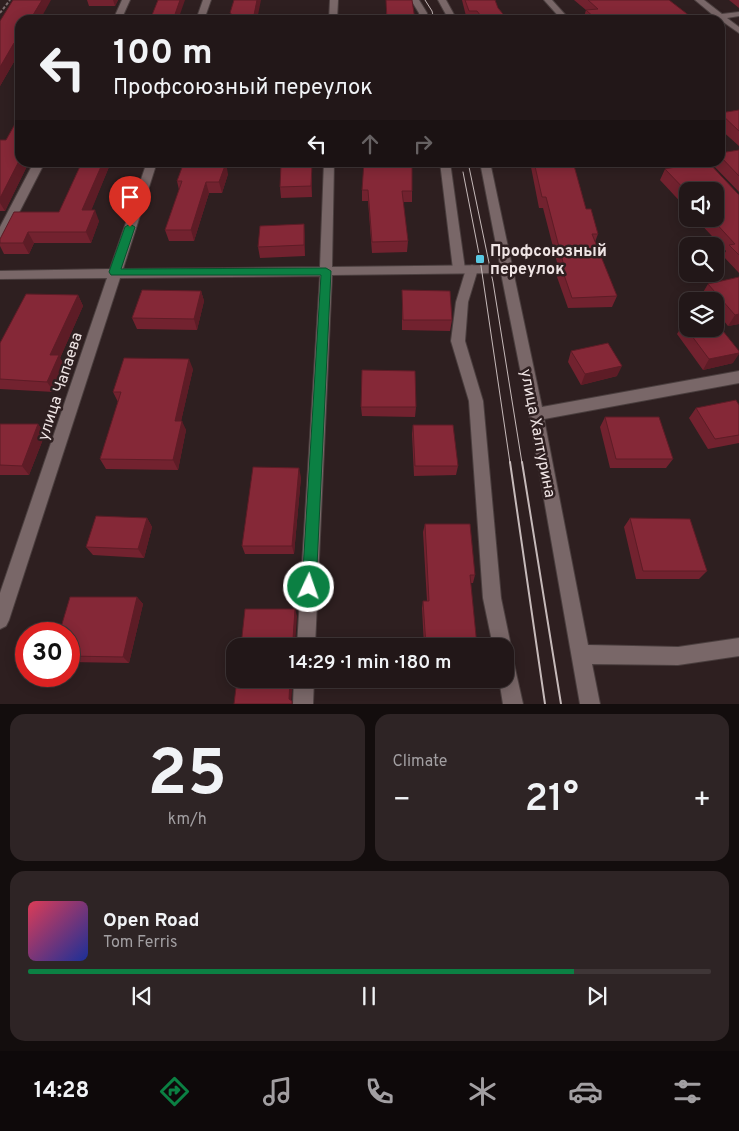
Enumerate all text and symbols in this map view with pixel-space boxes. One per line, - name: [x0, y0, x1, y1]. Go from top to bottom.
- text: 100 m: [113, 32, 213, 76]
- icon: left: [30, 35, 95, 100]
- text: Профсоюзный переулок: [113, 75, 373, 102]
- icon: left: [303, 130, 331, 158]
- icon: ahead: [356, 130, 384, 158]
- icon: right: [409, 130, 437, 158]
- pin: [109, 176, 151, 227]
- map controls: [679, 182, 724, 337]
- button: sound: [679, 182, 724, 227]
- icon: arrive: [116, 183, 144, 211]
- button: search: [679, 237, 724, 282]
- place label: Профсоюзный переулок: [490, 242, 607, 280]
- marker: Профсоюзный переулок: [474, 253, 486, 265]
- button: layers: [679, 292, 724, 337]
- street label: улица Чапаева: [34, 330, 88, 443]
- street label: улица Халтурина: [515, 367, 559, 499]
- position arrow: [282, 560, 334, 612]
- speed limit sign: 30: [15, 622, 80, 687]
- text: 14:29 · 1 min · 180 m: [289, 651, 452, 675]
- text: 25: [148, 736, 227, 818]
- text: Climate: [393, 752, 447, 772]
- text: 21°: [525, 776, 579, 825]
- text: −: [393, 783, 411, 819]
- text: +: [693, 783, 711, 819]
- text: km/h: [168, 810, 207, 830]
- text: Open Road: [103, 909, 199, 933]
- text: Tom Ferris: [103, 933, 177, 953]
- icon: previous: [128, 982, 156, 1010]
- icon: pause: [355, 982, 383, 1010]
- icon: next: [583, 982, 611, 1010]
- icon: directions: [157, 1074, 192, 1109]
- icon: music: [260, 1074, 295, 1109]
- icon: phone: [362, 1074, 397, 1109]
- icon: climate: [465, 1074, 500, 1109]
- icon: car: [568, 1074, 603, 1109]
- icon: filters: [670, 1074, 705, 1109]
- text: 14:28: [34, 1078, 89, 1105]

